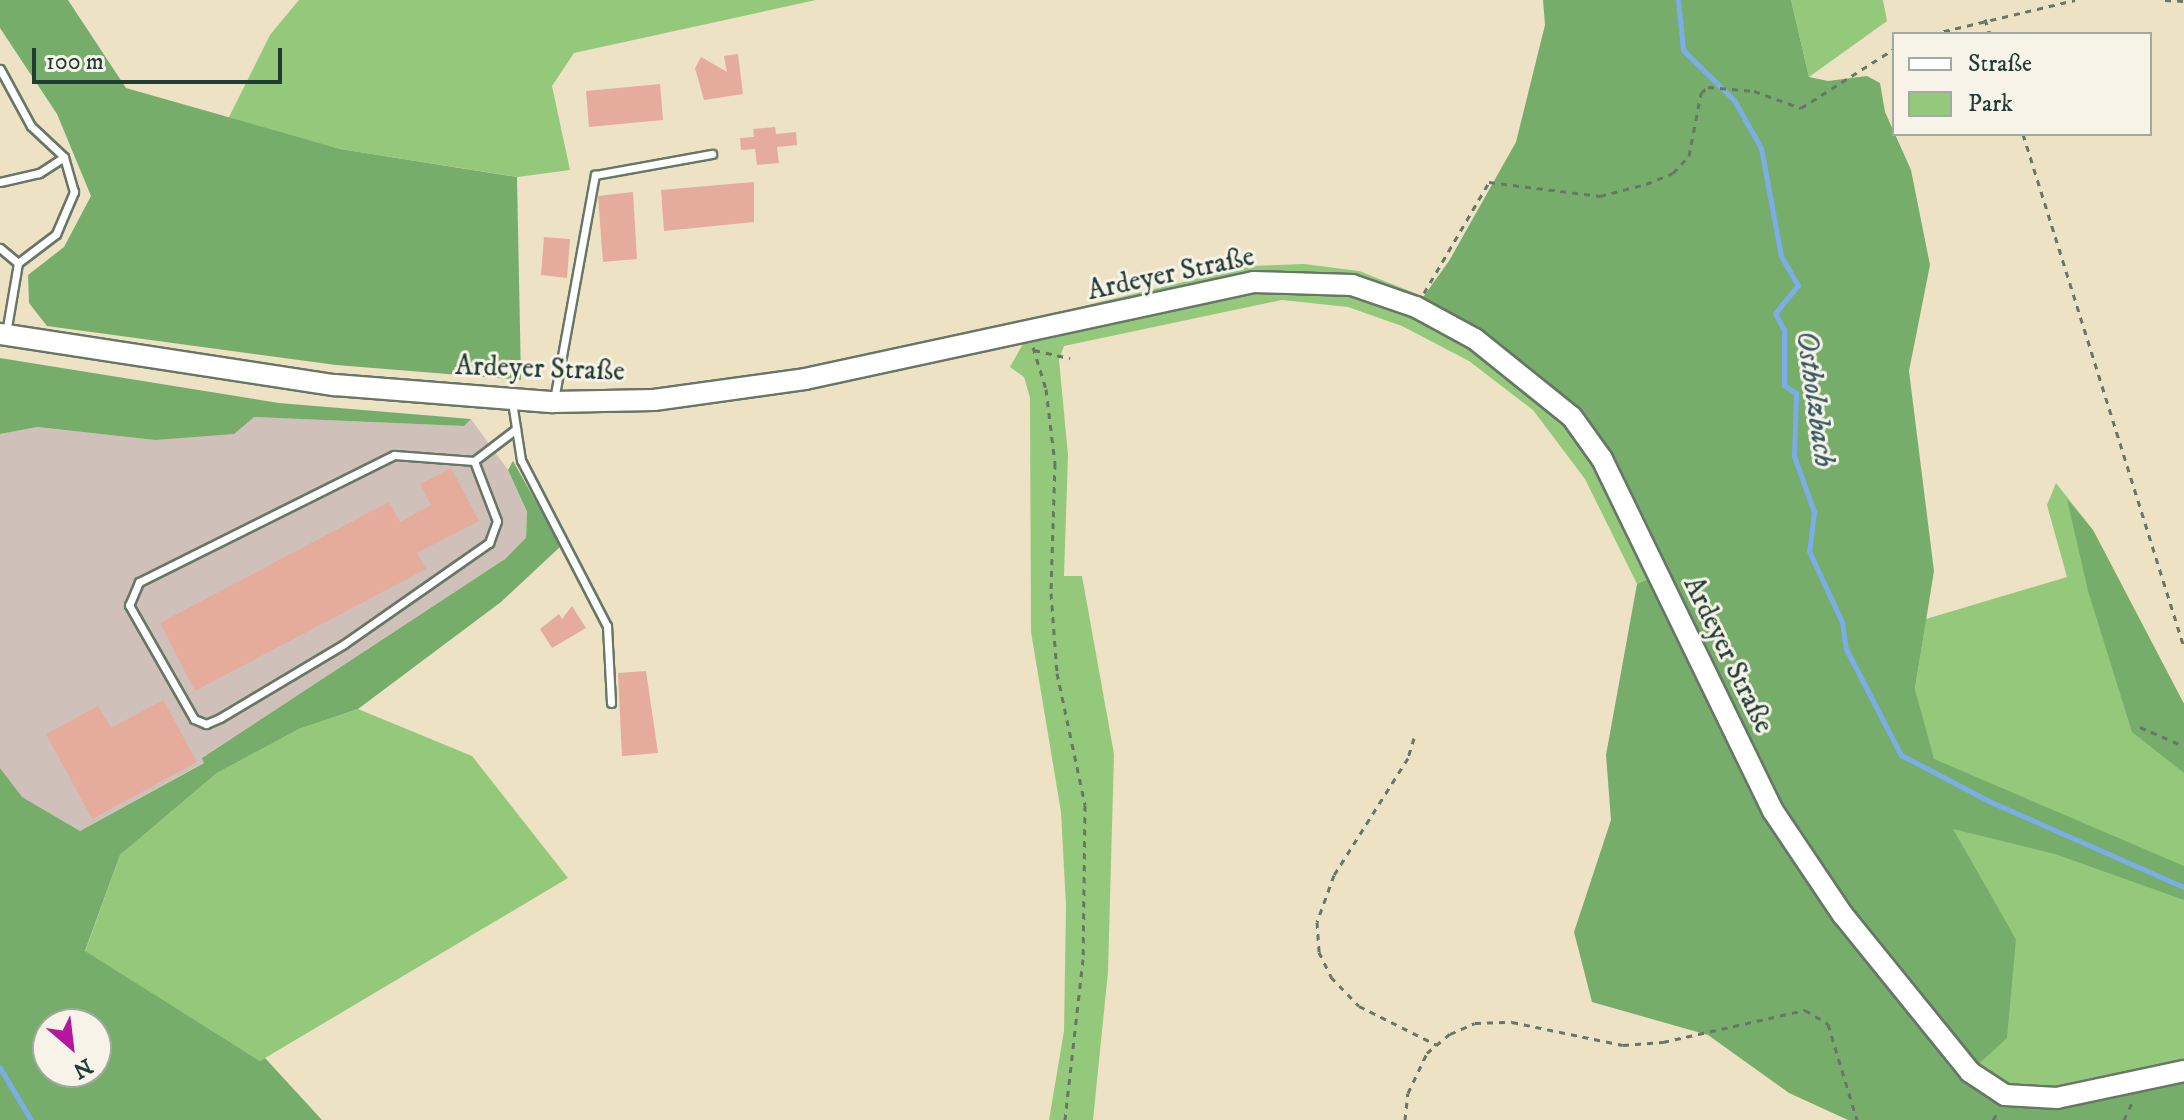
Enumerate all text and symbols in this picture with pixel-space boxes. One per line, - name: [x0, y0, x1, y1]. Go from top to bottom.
- scale bar: [36, 32, 286, 82]
- legend: [1892, 32, 2152, 136]
- text: 100 m: [46, 47, 104, 77]
- text: Straße: [1968, 49, 2032, 79]
- text: Park: [1968, 89, 2013, 119]
- street label: Ardeyer Straße: [1085, 240, 1257, 308]
- water label: Ostholzbach: [1787, 329, 1841, 469]
- street label: Ardeyer Straße: [455, 349, 625, 389]
- street label: Ardeyer Straße: [1676, 571, 1780, 739]
- north arrow: [32, 1008, 112, 1088]
- text: N: [68, 1052, 97, 1084]

